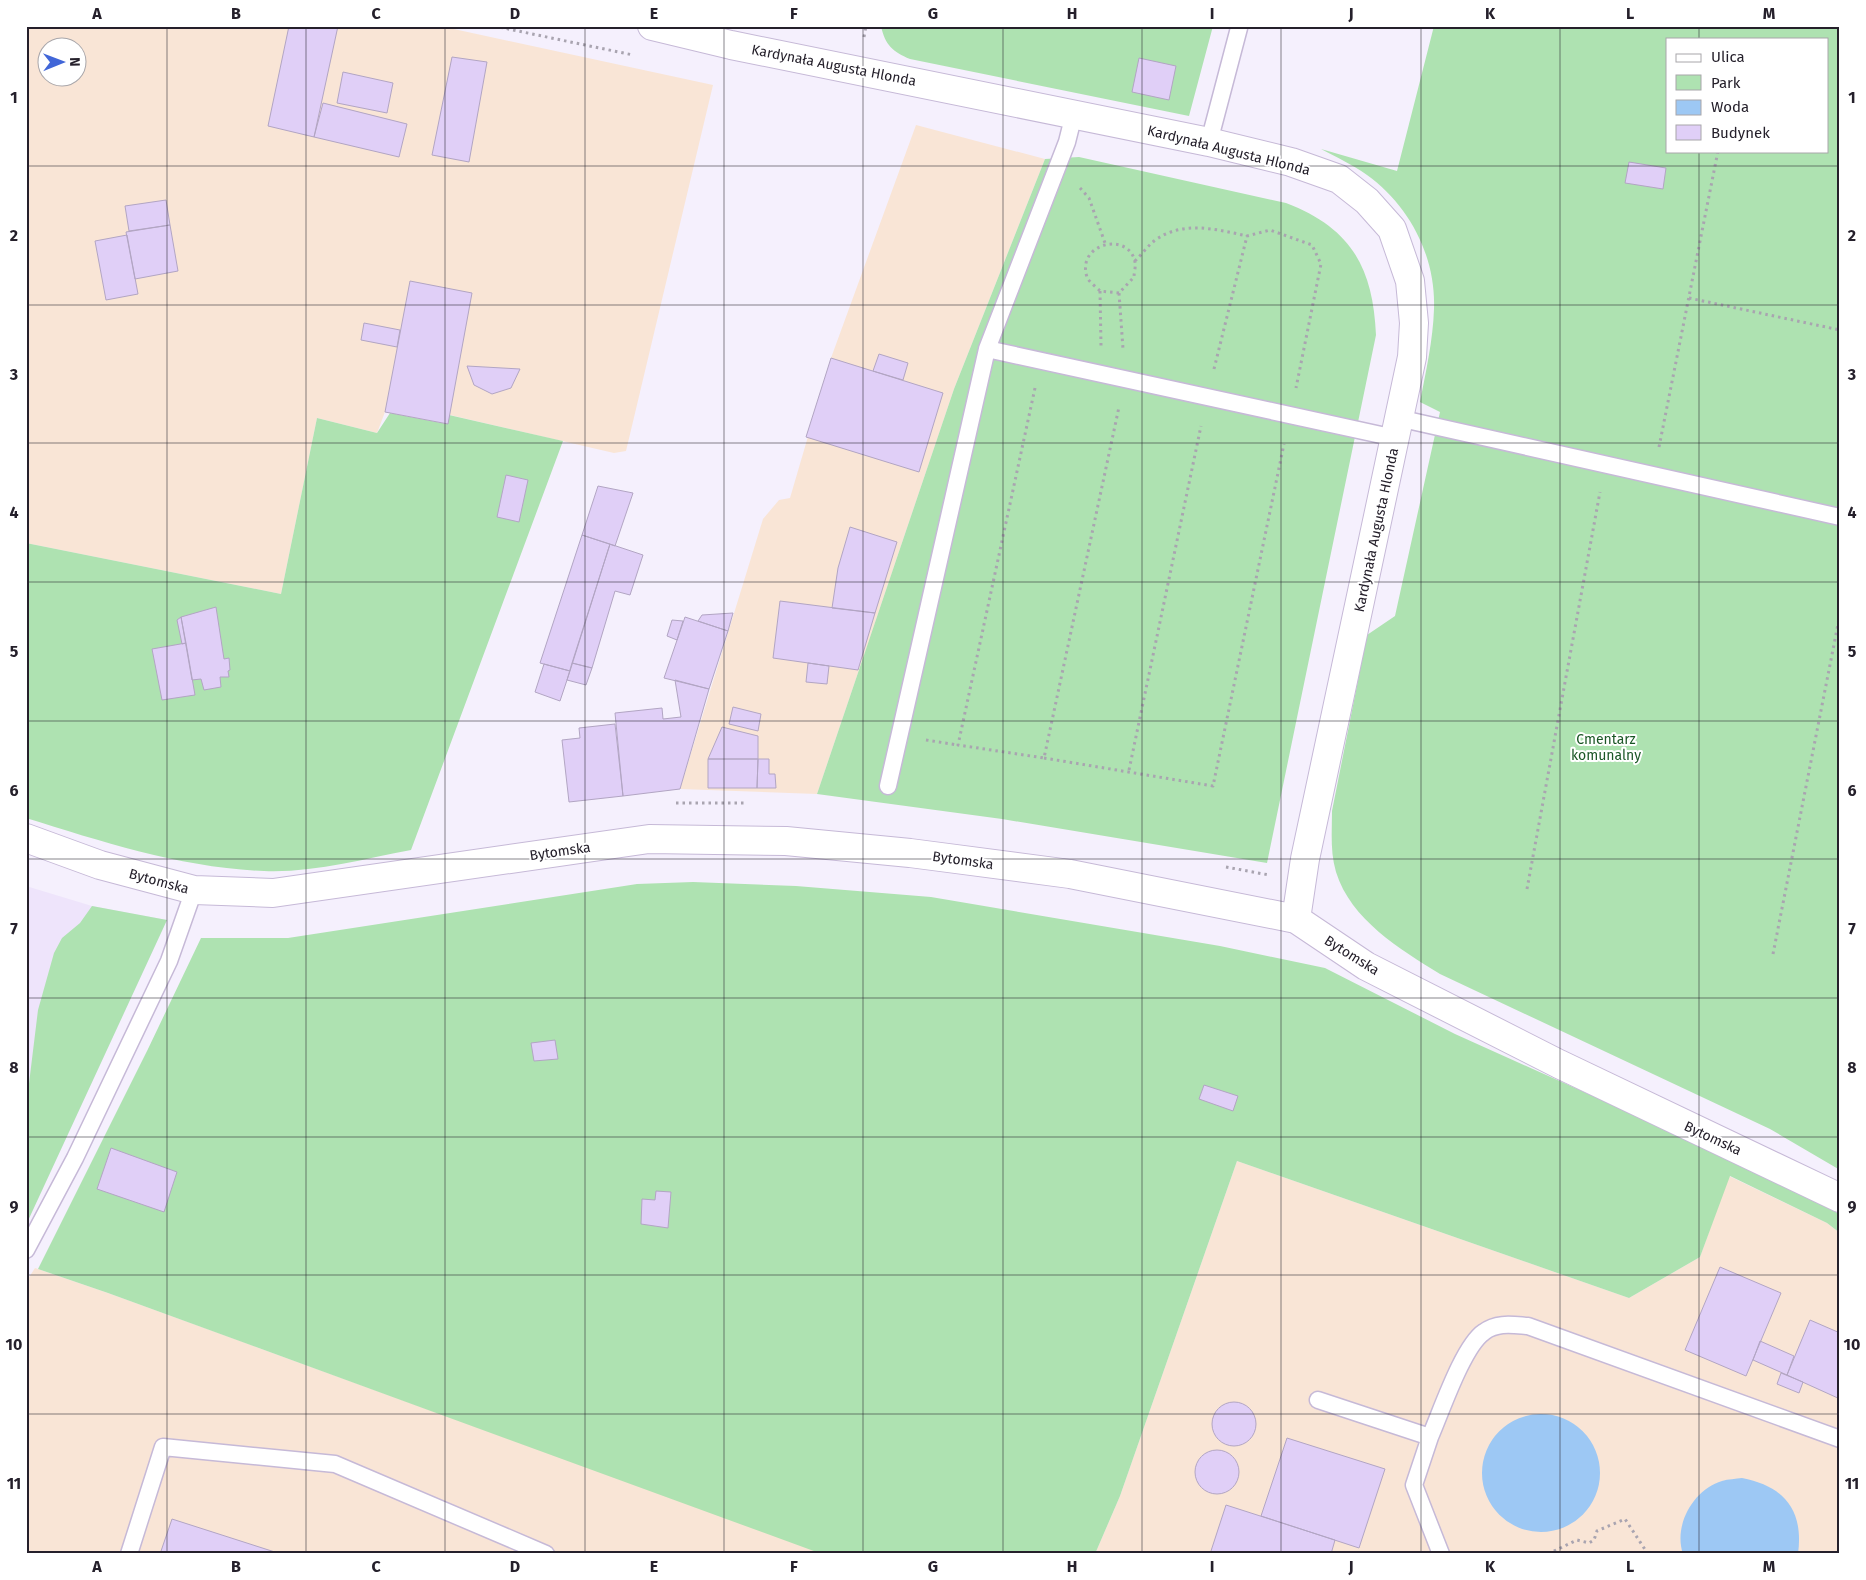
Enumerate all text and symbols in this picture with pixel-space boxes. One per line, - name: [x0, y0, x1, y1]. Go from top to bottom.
- text: A: [91, 4, 102, 23]
- text: B: [231, 4, 241, 23]
- text: C: [371, 4, 381, 23]
- text: D: [510, 4, 520, 23]
- text: E: [650, 4, 658, 23]
- text: F: [790, 4, 798, 23]
- text: G: [928, 4, 938, 23]
- text: H: [1067, 4, 1077, 23]
- text: I: [1210, 4, 1214, 23]
- text: J: [1347, 4, 1354, 23]
- text: K: [1485, 4, 1496, 23]
- text: L: [1626, 4, 1634, 23]
- text: M: [1763, 4, 1776, 23]
- north arrow: [38, 38, 88, 88]
- legend: [1666, 38, 1828, 152]
- street label: Kardynała Augusta Hlonda: [750, 41, 918, 90]
- text: Ulica: [1711, 48, 1745, 66]
- text: N: [66, 57, 83, 67]
- text: Park: [1711, 74, 1741, 92]
- text: 1: [10, 88, 18, 107]
- text: 1: [1848, 88, 1856, 107]
- text: Woda: [1711, 98, 1749, 116]
- street label: Kardynała Augusta Hlonda: [1146, 122, 1312, 179]
- text: Budynek: [1711, 124, 1770, 142]
- text: 2: [10, 226, 18, 245]
- text: 2: [1848, 226, 1856, 245]
- text: 3: [9, 365, 18, 384]
- text: 3: [1847, 365, 1856, 384]
- street label: Kardynała Augusta Hlonda: [1351, 446, 1402, 614]
- text: 4: [9, 503, 19, 522]
- text: 4: [1847, 503, 1857, 522]
- text: 5: [10, 642, 19, 661]
- text: 5: [1848, 642, 1857, 661]
- park label: Cmentarz komunalny: [1571, 731, 1641, 764]
- text: 6: [9, 781, 19, 800]
- text: 6: [1847, 781, 1857, 800]
- street label: Bytomska: [528, 839, 592, 864]
- street label: Bytomska: [931, 848, 995, 873]
- street label: Bytomska: [127, 865, 191, 898]
- text: 7: [10, 919, 18, 938]
- text: 7: [1848, 919, 1856, 938]
- street label: Bytomska: [1321, 932, 1382, 979]
- text: 8: [9, 1058, 19, 1077]
- text: 8: [1847, 1058, 1857, 1077]
- street label: Bytomska: [1681, 1118, 1744, 1159]
- text: 9: [10, 1197, 19, 1216]
- text: 9: [1848, 1197, 1857, 1216]
- text: 10: [6, 1335, 22, 1354]
- text: 10: [1844, 1335, 1860, 1354]
- text: 11: [7, 1474, 21, 1493]
- text: 11: [1845, 1474, 1859, 1493]
- text: A: [91, 1557, 102, 1576]
- text: B: [231, 1557, 241, 1576]
- text: C: [371, 1557, 381, 1576]
- text: D: [510, 1557, 520, 1576]
- text: E: [650, 1557, 658, 1576]
- text: F: [790, 1557, 798, 1576]
- text: G: [928, 1557, 938, 1576]
- text: H: [1067, 1557, 1077, 1576]
- text: I: [1210, 1557, 1214, 1576]
- text: J: [1347, 1557, 1354, 1576]
- text: K: [1485, 1557, 1496, 1576]
- text: L: [1626, 1557, 1634, 1576]
- text: M: [1763, 1557, 1776, 1576]

